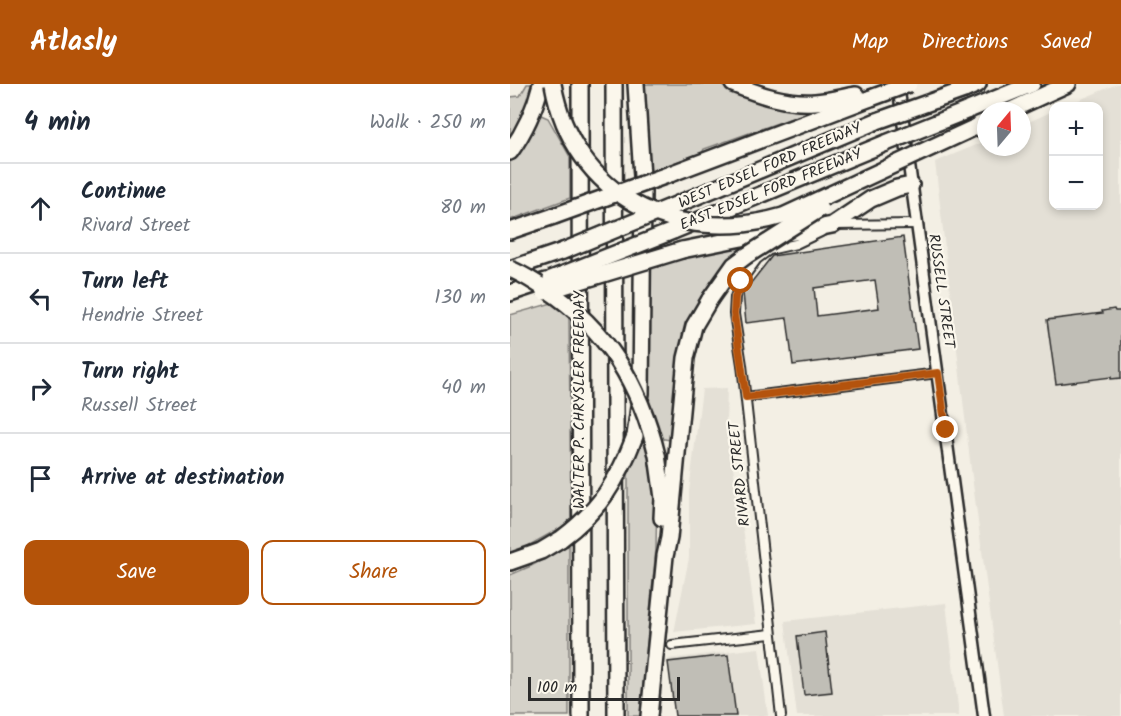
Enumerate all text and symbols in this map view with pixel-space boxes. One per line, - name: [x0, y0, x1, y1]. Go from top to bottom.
- text: Atlasly: [30, 20, 117, 65]
- text: Map: [852, 26, 888, 59]
- text: Directions: [921, 26, 1008, 59]
- text: Saved: [1041, 26, 1091, 59]
- text: 4 min: [24, 102, 91, 144]
- north arrow: [977, 102, 1031, 156]
- map controls: [1049, 102, 1103, 210]
- button: +: [1049, 102, 1103, 156]
- text: Walk · 250 m: [370, 107, 486, 139]
- street label: WEST EDSEL FORD FREEWAY: [675, 116, 867, 216]
- street label: EAST EDSEL FORD FREEWAY: [676, 142, 867, 238]
- button: −: [1049, 156, 1103, 210]
- text: Continue: [81, 175, 166, 210]
- icon: ahead: [24, 192, 57, 225]
- text: 80 m: [440, 192, 486, 224]
- text: Rivard Street: [81, 210, 191, 242]
- street label: RUSSELL STREET: [921, 232, 961, 352]
- text: Turn left: [81, 265, 168, 300]
- route start: [727, 267, 753, 293]
- icon: left: [24, 282, 57, 315]
- text: 130 m: [434, 282, 486, 314]
- street label: WALTER P. CHRYSLER FREEWAY: [568, 290, 592, 509]
- text: Hendrie Street: [81, 300, 203, 332]
- text: Turn right: [81, 355, 179, 390]
- icon: right: [24, 372, 57, 405]
- text: 40 m: [441, 372, 486, 404]
- text: Russell Street: [81, 390, 197, 422]
- route end: [932, 416, 958, 442]
- street label: RIVARD STREET: [722, 418, 757, 528]
- text: Arrive at destination: [81, 461, 284, 496]
- icon: arrive: [24, 462, 57, 495]
- button: Save: [24, 540, 249, 605]
- button: Share: [261, 540, 486, 605]
- scale bar: [528, 674, 680, 702]
- text: 100 m: [537, 675, 577, 700]

